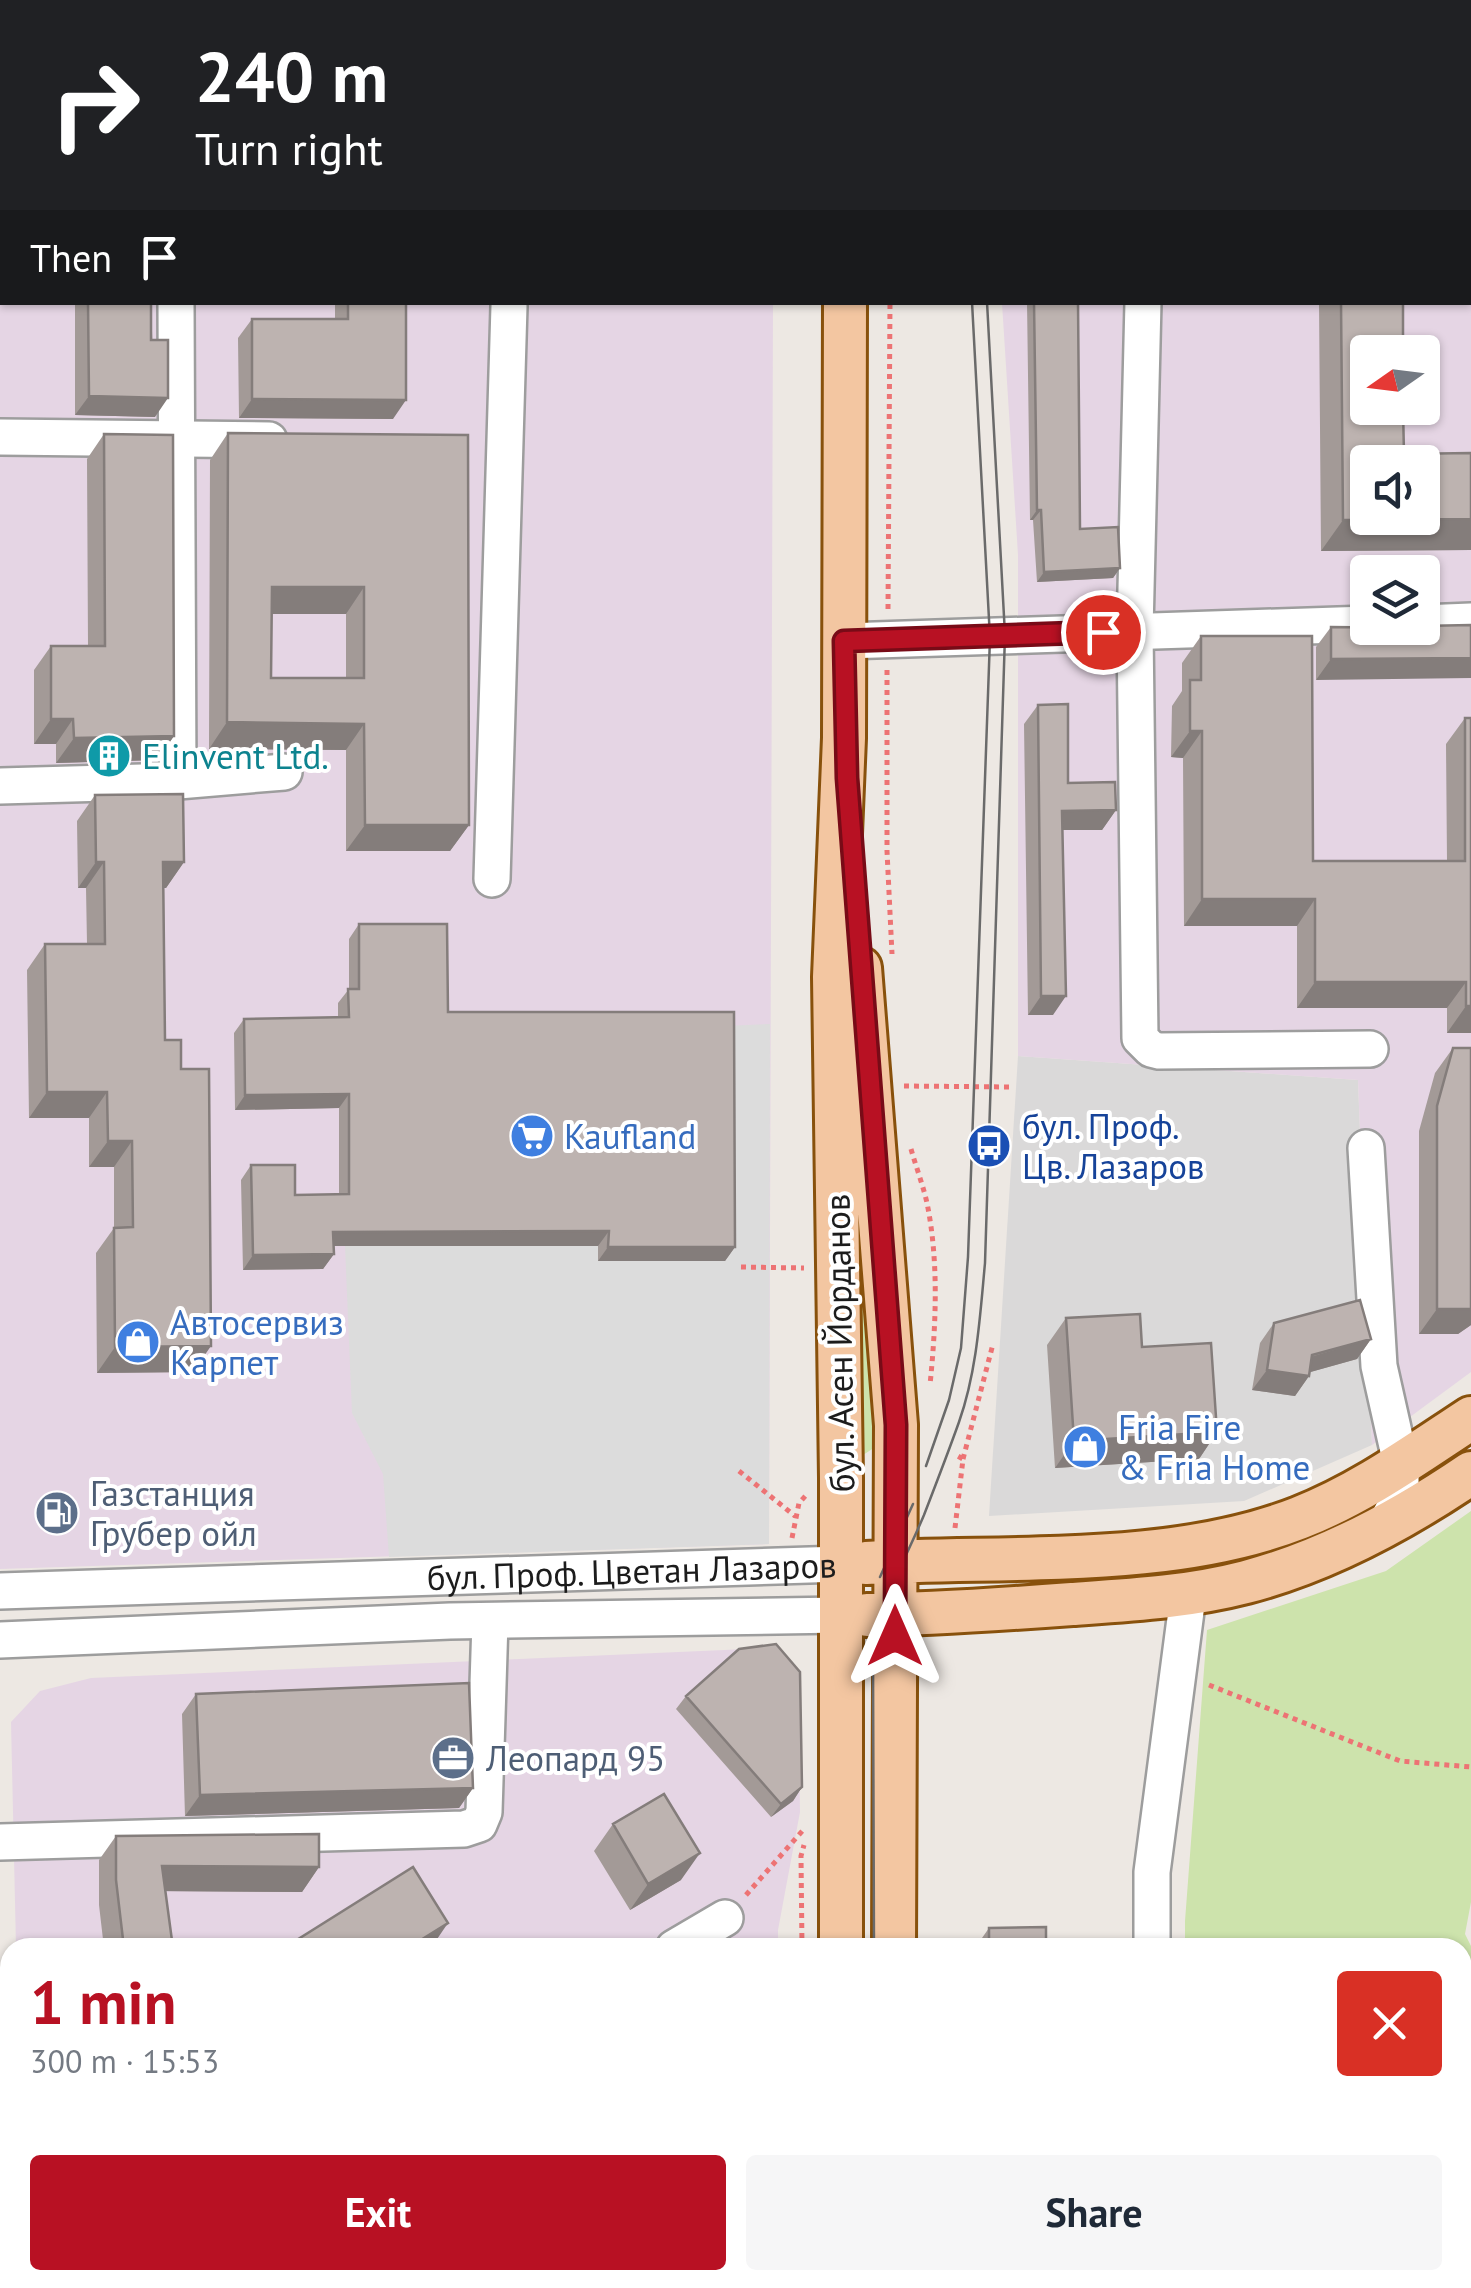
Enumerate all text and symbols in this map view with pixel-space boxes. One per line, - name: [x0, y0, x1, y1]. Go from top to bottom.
- text: 240 m: [195, 31, 388, 121]
- icon: right: [30, 40, 160, 170]
- text: Turn right: [195, 119, 383, 177]
- icon: arrive: [132, 230, 187, 285]
- text: Then: [30, 233, 112, 282]
- north arrow: [1350, 335, 1440, 425]
- map controls: [1350, 335, 1440, 645]
- button: sound: [1350, 445, 1440, 535]
- button: layers: [1350, 555, 1440, 645]
- pin: [1061, 590, 1146, 675]
- icon: arrive: [1076, 605, 1131, 660]
- building icon: Elinvent Ltd.: [86, 733, 132, 779]
- place label: Elinvent Ltd.: [142, 733, 329, 779]
- place label: бул. Проф. Цв. Лазаров: [1022, 1103, 1204, 1189]
- supermarket icon: Kaufland: [509, 1113, 555, 1159]
- place label: Kaufland: [564, 1113, 696, 1159]
- bus stop icon: бул. Проф. Цв. Лазаров: [966, 1123, 1012, 1169]
- street label: бул. Асен Йорданов: [813, 1193, 865, 1493]
- place label: Автосервиз Карпет: [170, 1299, 344, 1385]
- shop icon: Автосервиз Карпет: [115, 1319, 161, 1365]
- place label: Fria Fire & Fria Home: [1118, 1404, 1310, 1490]
- shop icon: Fria Fire & Fria Home: [1062, 1424, 1108, 1470]
- place label: Газстанция Грубер ойл: [90, 1470, 257, 1556]
- fuel station icon: Газстанция Грубер ойл: [34, 1490, 80, 1536]
- street label: бул. Проф. Цветан Лазаров: [426, 1541, 837, 1600]
- position arrow: [843, 1584, 947, 1688]
- office icon: Леопард 95: [430, 1735, 476, 1781]
- place label: Леопард 95: [485, 1735, 665, 1781]
- text: 1 min: [30, 1963, 176, 2041]
- button: close: [1337, 1971, 1442, 2076]
- text: 300 m · 15:53: [30, 2040, 219, 2082]
- button: Exit: [30, 2155, 726, 2270]
- button: Share: [746, 2155, 1442, 2270]

